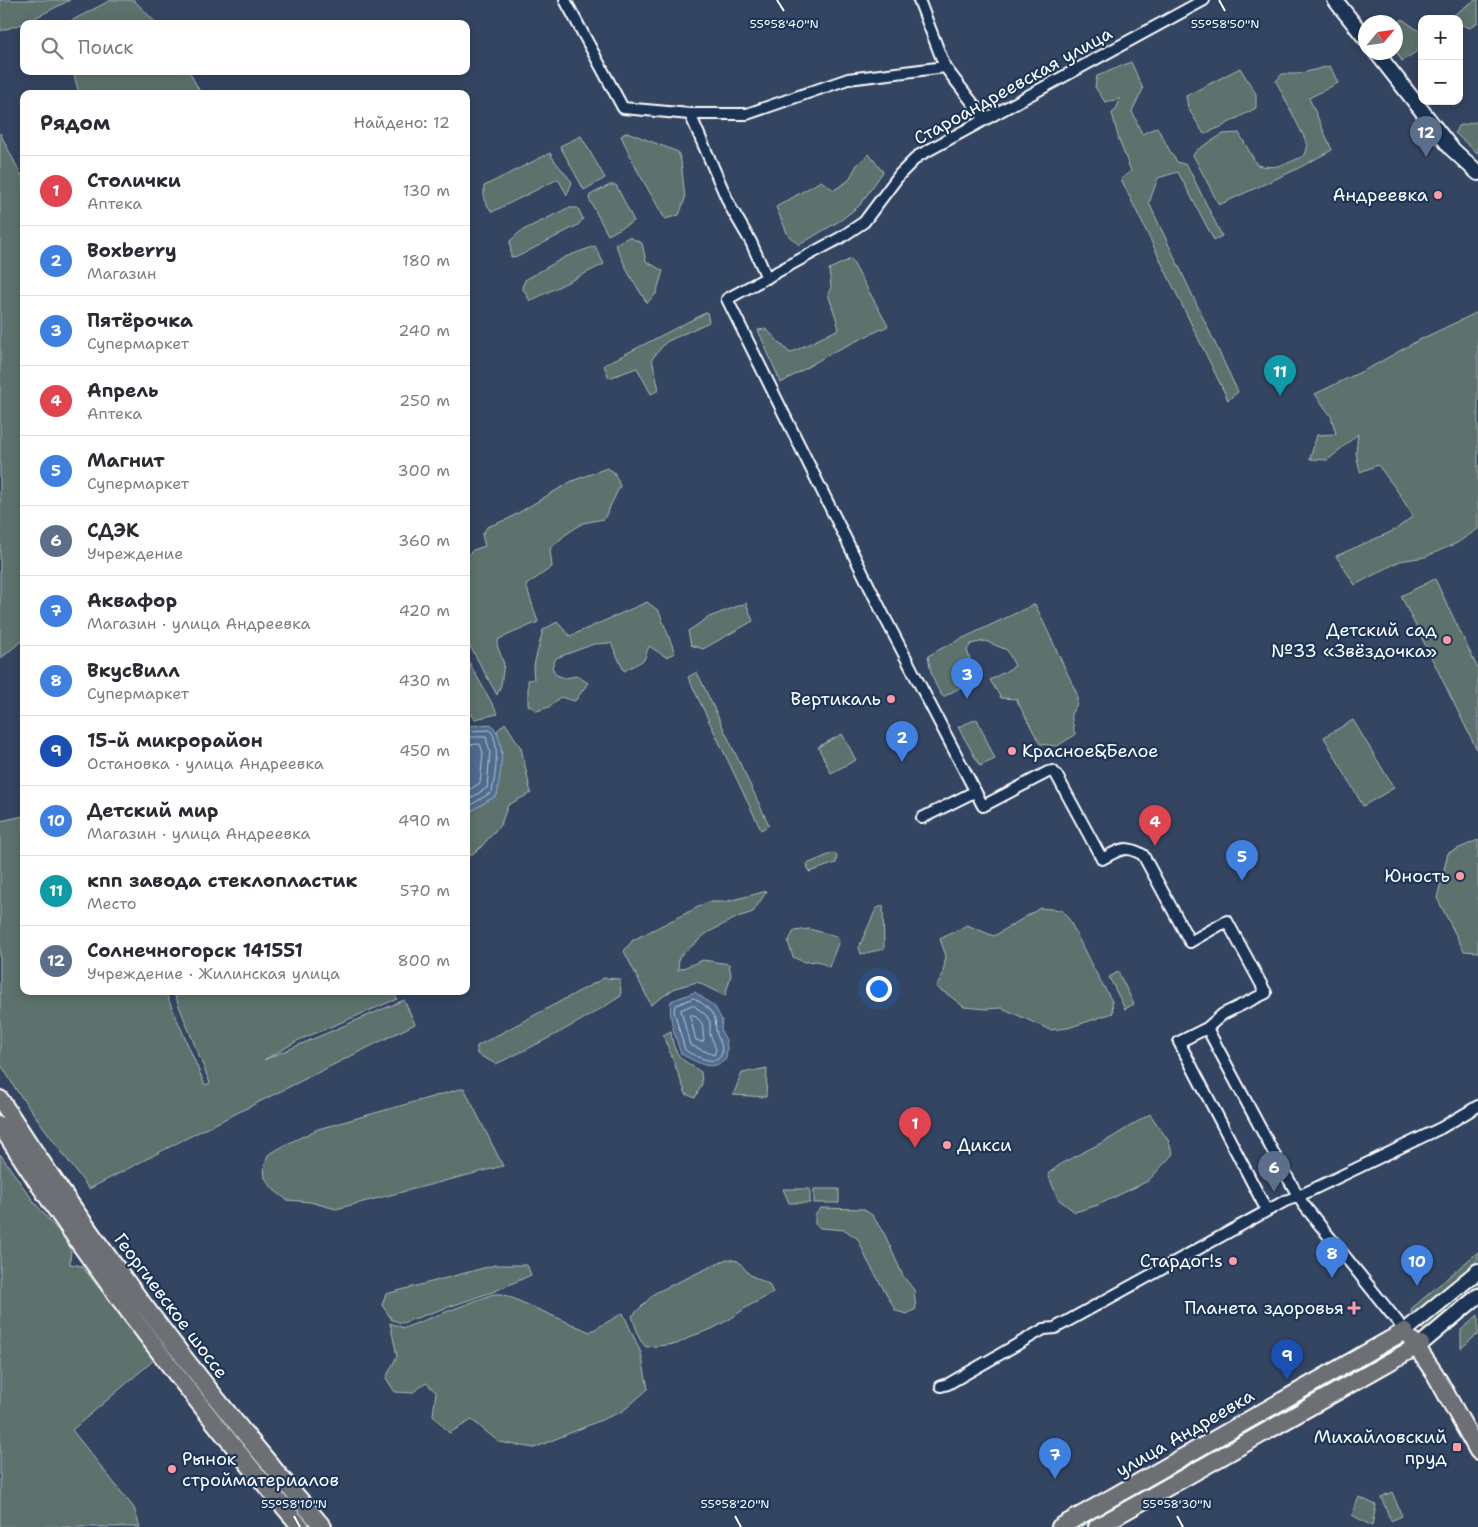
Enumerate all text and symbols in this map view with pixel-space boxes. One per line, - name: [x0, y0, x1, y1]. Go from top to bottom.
- north arrow: [1358, 15, 1403, 60]
- map controls: [1418, 15, 1463, 105]
- button: +: [1418, 15, 1463, 60]
- text: 55°58'40"N: [749, 16, 819, 32]
- text: 55°58'50"N: [1191, 16, 1259, 32]
- search box: [20, 20, 470, 75]
- street label: Староандреевская улица: [910, 21, 1116, 151]
- icon: search: [38, 34, 66, 62]
- text: Поиск: [78, 35, 133, 60]
- button: −: [1418, 60, 1463, 105]
- text: Рядом: [40, 109, 110, 137]
- text: Найдено: 12: [353, 112, 450, 133]
- pin: 12: [1410, 116, 1442, 157]
- text: Столички: [87, 168, 181, 193]
- text: 1: [52, 180, 60, 201]
- text: 130 m: [403, 180, 450, 201]
- place label: Андреевка: [1332, 183, 1428, 207]
- marker: Андреевка: [1432, 189, 1444, 201]
- text: Аптека: [87, 193, 142, 214]
- text: Boxberry: [87, 238, 177, 263]
- text: 2: [50, 250, 62, 271]
- text: 180 m: [402, 250, 450, 271]
- text: Магазин: [87, 263, 156, 284]
- text: Пятёрочка: [87, 308, 193, 333]
- text: 3: [50, 320, 62, 341]
- text: 240 m: [398, 320, 450, 341]
- text: Супермаркет: [87, 333, 189, 354]
- pin: 11: [1264, 355, 1296, 396]
- text: Апрель: [87, 378, 158, 403]
- text: 4: [50, 390, 62, 411]
- text: 250 m: [399, 390, 450, 411]
- text: Аптека: [87, 403, 142, 424]
- text: Магнит: [87, 448, 165, 473]
- text: 5: [51, 460, 61, 481]
- text: 300 m: [398, 460, 450, 481]
- text: Супермаркет: [87, 473, 189, 494]
- text: СДЭК: [87, 518, 139, 543]
- text: 6: [50, 530, 62, 551]
- text: 360 m: [398, 530, 450, 551]
- text: Учреждение: [87, 543, 183, 564]
- text: Аквафор: [87, 588, 177, 613]
- text: 7: [50, 600, 62, 621]
- text: 420 m: [399, 600, 450, 621]
- text: Магазин · улица Андреевка: [87, 613, 310, 634]
- place label: Детский сад №33 «Звёздочка»: [1271, 618, 1438, 663]
- marker: Детский сад №33 «Звёздочка»: [1441, 634, 1453, 646]
- text: ВкусВилл: [87, 658, 180, 683]
- pin: 3: [951, 658, 983, 699]
- text: 8: [50, 670, 62, 691]
- text: 430 m: [399, 670, 450, 691]
- text: Супермаркет: [87, 683, 189, 704]
- place label: Вертикаль: [791, 687, 881, 711]
- marker: Вертикаль: [885, 693, 897, 705]
- pin: 2: [886, 721, 918, 762]
- text: 15-й микрорайон: [87, 728, 263, 753]
- place label: Красное&Белое: [1022, 739, 1159, 763]
- text: 9: [50, 740, 62, 761]
- text: 450 m: [399, 740, 450, 761]
- marker: Красное&Белое: [1006, 745, 1018, 757]
- text: Остановка · улица Андреевка: [87, 753, 324, 774]
- text: Детский мир: [87, 798, 218, 823]
- pin: 4: [1139, 805, 1171, 846]
- text: 10: [47, 810, 65, 831]
- text: 490 m: [398, 810, 450, 831]
- text: Магазин · улица Андреевка: [87, 823, 310, 844]
- pin: 5: [1226, 840, 1258, 881]
- place label: Юность: [1384, 864, 1450, 888]
- text: кпп завода стеклопластик: [87, 868, 357, 893]
- marker: Юность: [1454, 870, 1466, 882]
- text: 11: [49, 880, 63, 901]
- text: 570 m: [400, 880, 450, 901]
- text: Место: [87, 893, 137, 914]
- text: Солнечногорск 141551: [87, 938, 303, 963]
- text: 12: [47, 950, 65, 971]
- text: 800 m: [398, 950, 450, 971]
- text: Учреждение · Жилинская улица: [87, 963, 340, 984]
- your location: [866, 976, 892, 1002]
- pin: 1: [899, 1107, 931, 1148]
- place label: Дикси: [957, 1133, 1012, 1157]
- marker: Дикси: [941, 1139, 953, 1151]
- pin: 6: [1258, 1151, 1290, 1192]
- street label: Георгиевское шоссе: [108, 1228, 234, 1384]
- pin: 8: [1316, 1237, 1348, 1278]
- pin: 10: [1401, 1245, 1433, 1286]
- place label: Стардог!s: [1140, 1249, 1223, 1273]
- marker: Стардог!s: [1227, 1255, 1239, 1267]
- place label: Планета здоровья: [1184, 1296, 1344, 1320]
- marker: Планета здоровья: [1348, 1302, 1360, 1314]
- pin: 9: [1271, 1339, 1303, 1380]
- street label: улица Андреевка: [1111, 1384, 1259, 1482]
- place label: Михайловский пруд: [1314, 1425, 1448, 1470]
- pin: 7: [1039, 1438, 1071, 1479]
- marker: Михайловский пруд: [1451, 1441, 1463, 1453]
- place label: Рынок стройматериалов: [182, 1447, 339, 1492]
- marker: Рынок стройматериалов: [166, 1463, 178, 1475]
- text: 55°58'10"N: [261, 1496, 327, 1512]
- text: 55°58'20"N: [700, 1496, 770, 1512]
- text: 55°58'30"N: [1142, 1496, 1212, 1512]

